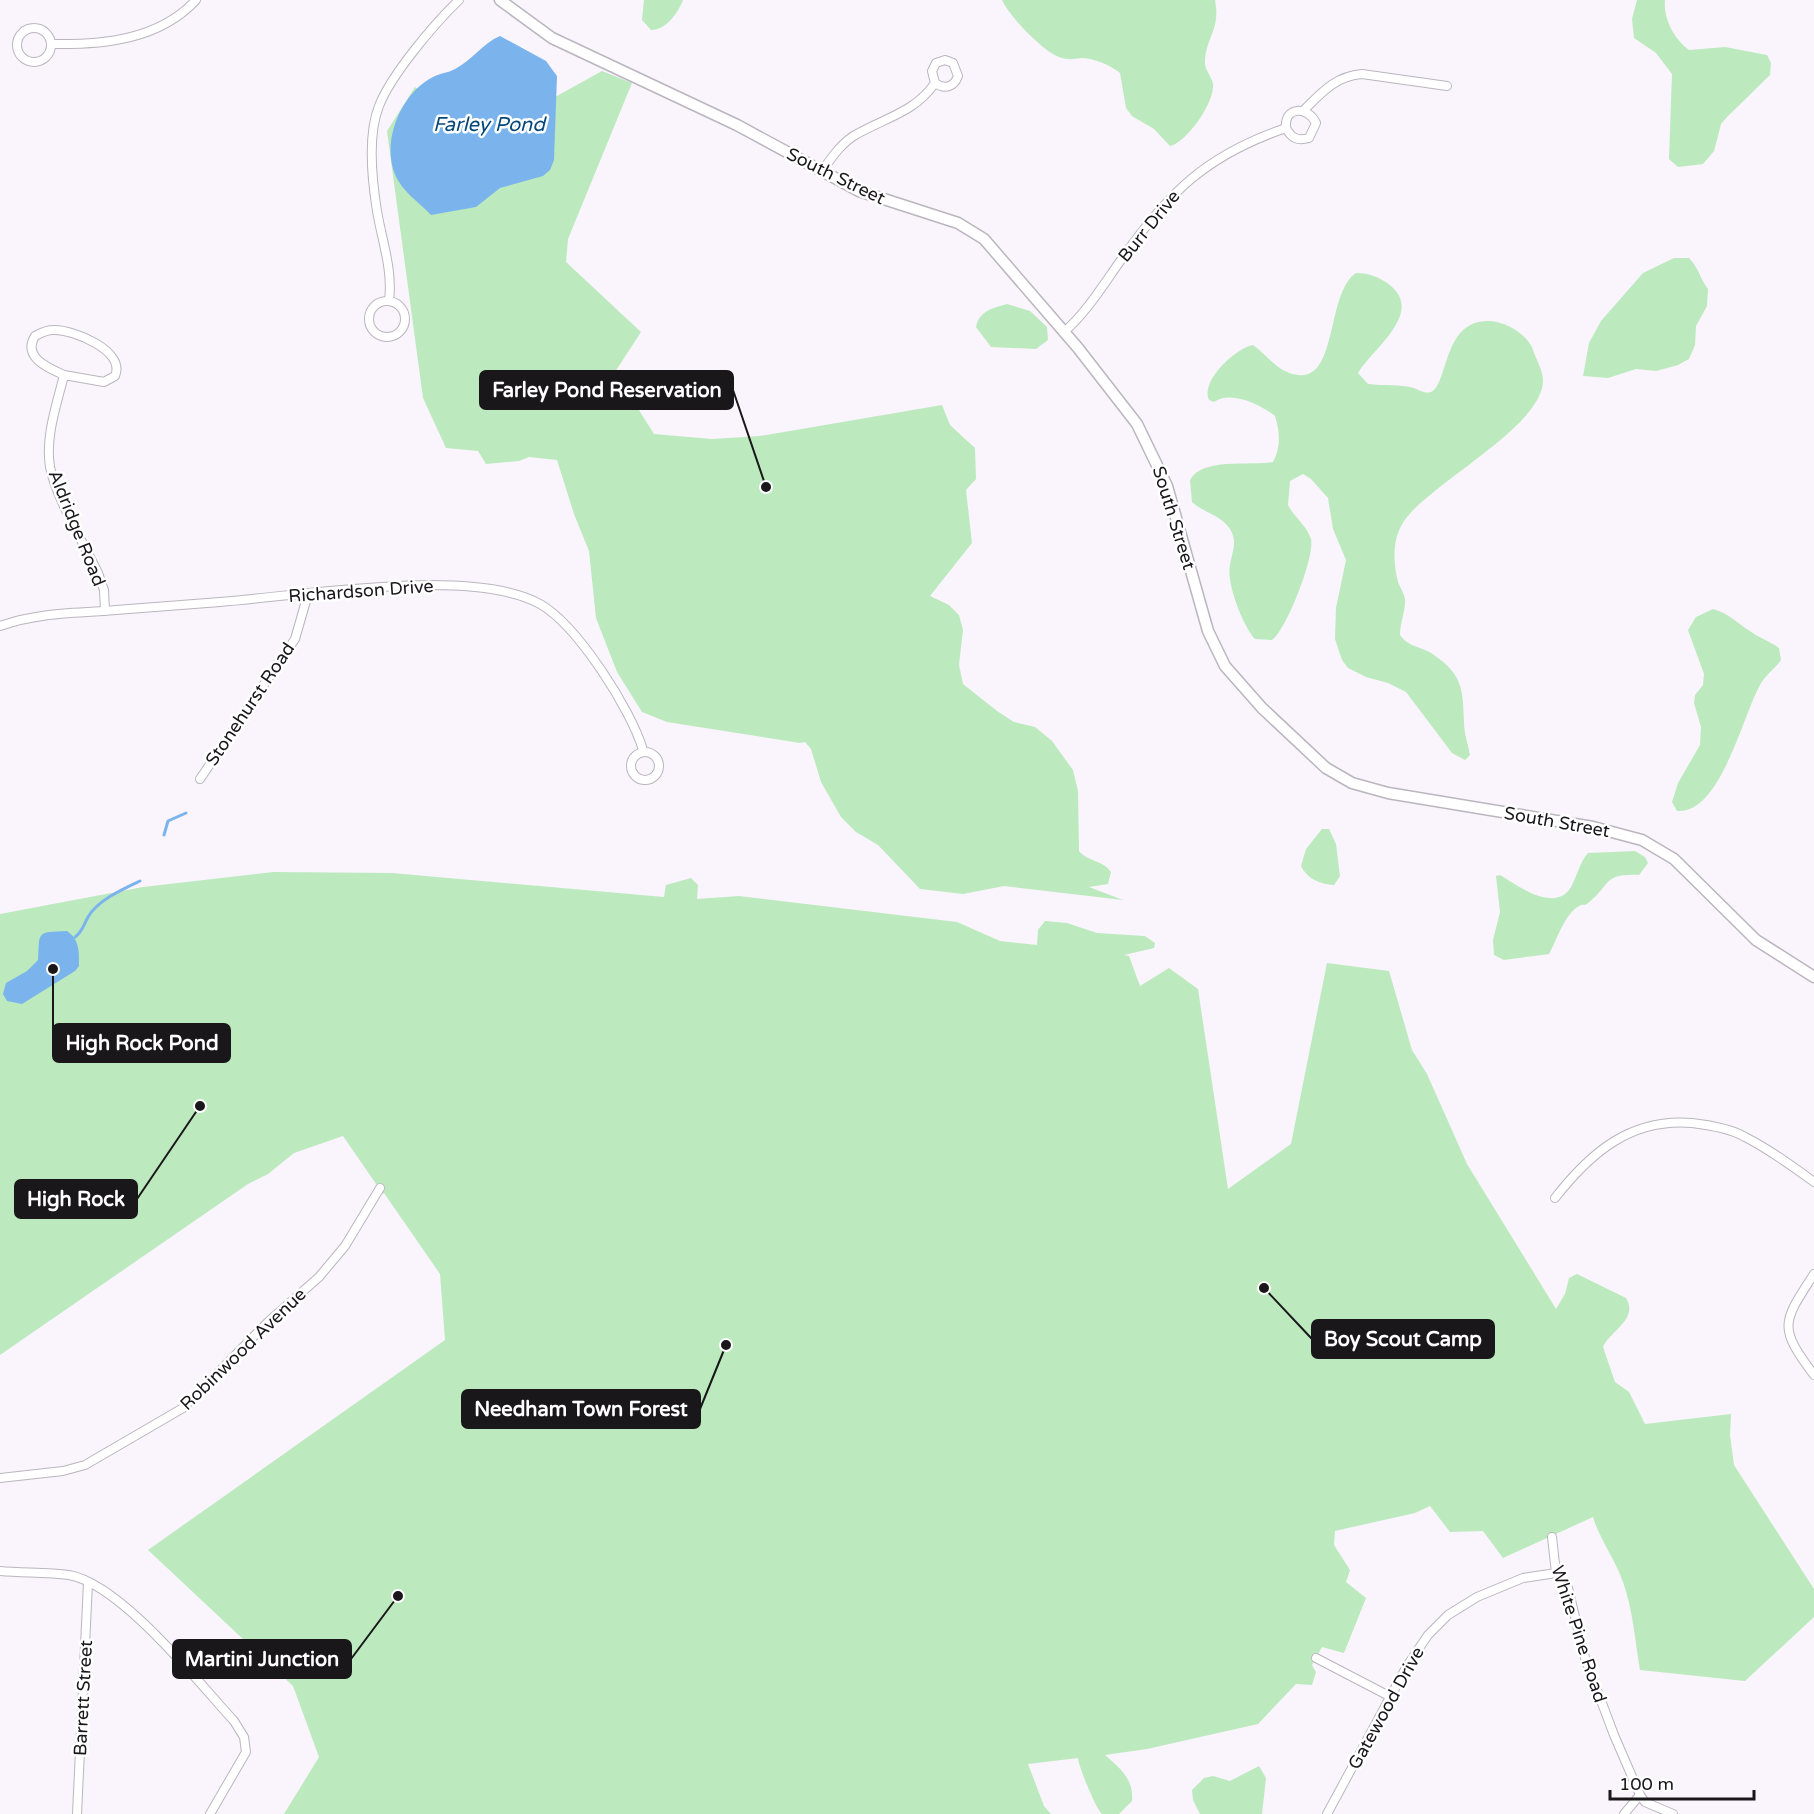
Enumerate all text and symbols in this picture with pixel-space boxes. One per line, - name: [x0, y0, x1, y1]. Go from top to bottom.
- water label: Farley Pond: [433, 113, 547, 137]
- street label: South Street: [783, 143, 889, 209]
- street label: Burr Drive: [1113, 186, 1185, 266]
- callout: Farley Pond Reservation: [480, 371, 733, 409]
- text: Farley Pond Reservation: [492, 379, 722, 403]
- street label: South Street: [1148, 464, 1200, 572]
- street label: Aldridge Road: [44, 467, 110, 589]
- street label: Richardson Drive: [288, 575, 434, 607]
- street label: Stonehurst Road: [201, 638, 299, 770]
- street label: South Street: [1502, 802, 1612, 842]
- callout: High Rock Pond: [53, 1024, 230, 1062]
- text: High Rock Pond: [65, 1032, 219, 1056]
- callout: High Rock: [15, 1180, 137, 1218]
- text: High Rock: [27, 1188, 125, 1212]
- street label: Robinwood Avenue: [175, 1283, 311, 1415]
- callout: Boy Scout Camp: [1312, 1320, 1494, 1358]
- text: Boy Scout Camp: [1324, 1328, 1482, 1352]
- callout: Needham Town Forest: [462, 1390, 700, 1428]
- text: Needham Town Forest: [474, 1398, 688, 1422]
- street label: White Pine Road: [1546, 1563, 1612, 1705]
- street label: Barrett Street: [69, 1639, 97, 1757]
- callout: Martini Junction: [173, 1640, 351, 1678]
- street label: Gatewood Drive: [1343, 1643, 1429, 1773]
- text: Martini Junction: [185, 1648, 339, 1672]
- scale bar: [1610, 1763, 1754, 1801]
- text: 100 m: [1619, 1773, 1674, 1795]

